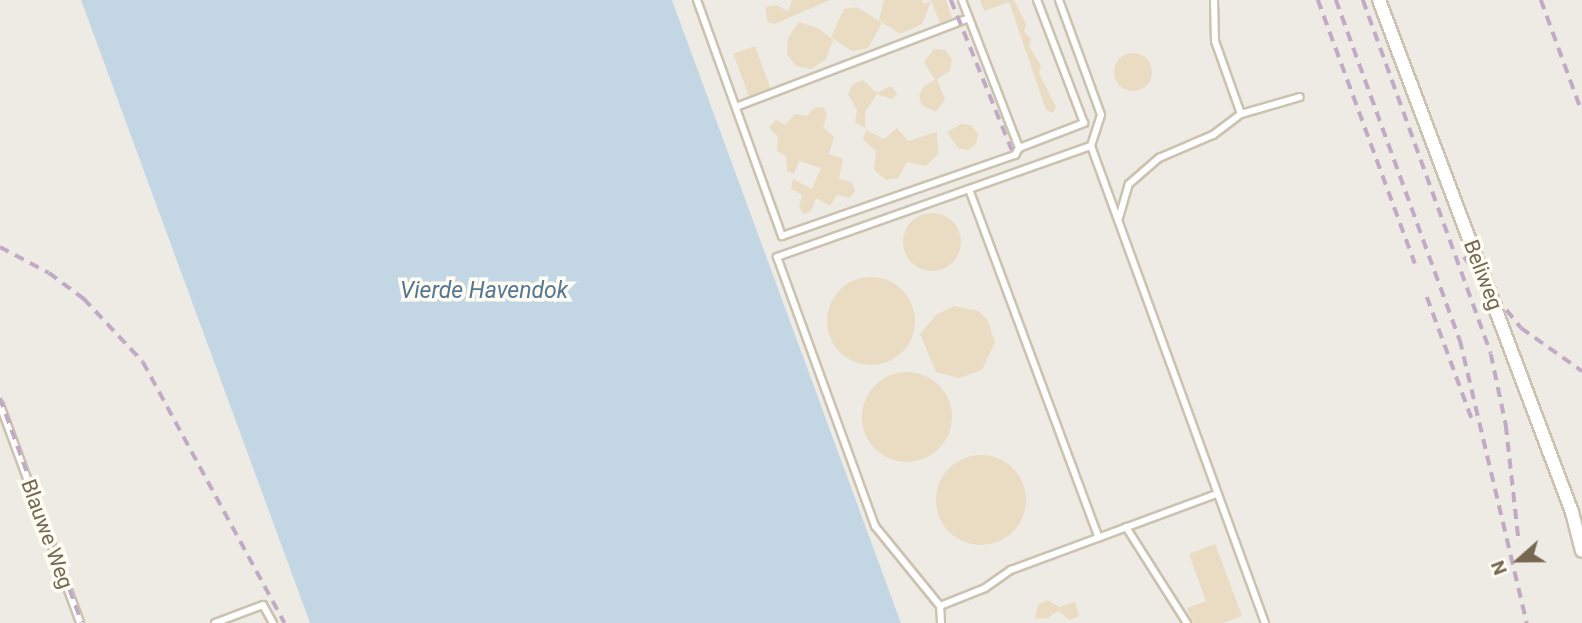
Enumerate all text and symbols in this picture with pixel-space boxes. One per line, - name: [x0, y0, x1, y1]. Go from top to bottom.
- street label: Beliweg: [1458, 236, 1508, 314]
- water label: Vierde Havendok: [400, 277, 568, 305]
- street label: Blauwe Weg: [16, 476, 78, 592]
- north arrow: [1484, 525, 1554, 595]
- text: N: [1486, 557, 1512, 578]

